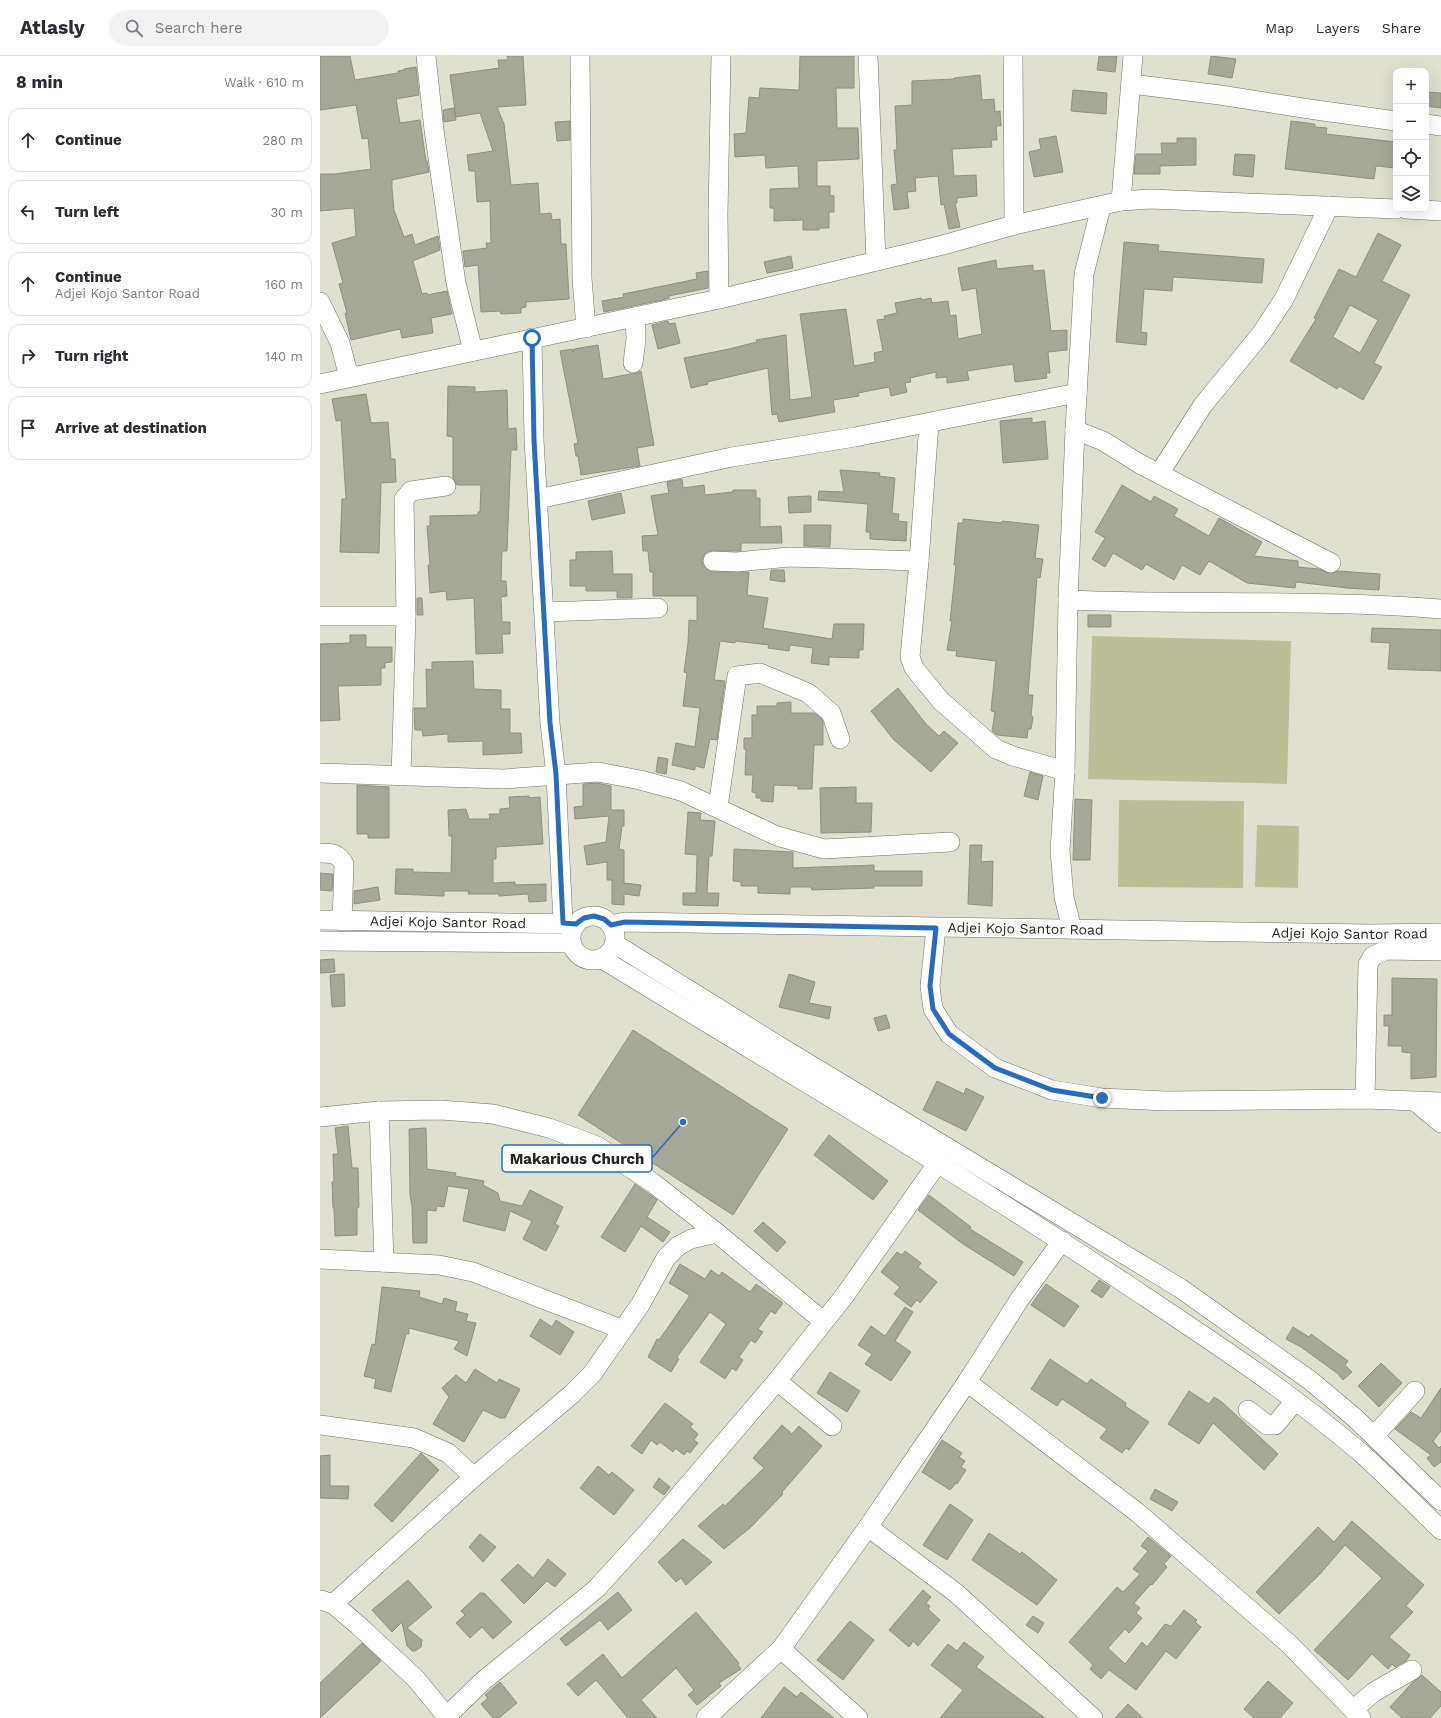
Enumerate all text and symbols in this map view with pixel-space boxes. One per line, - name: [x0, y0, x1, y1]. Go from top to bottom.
- search box: [109, 10, 389, 46]
- text: Atlasly: [20, 16, 85, 39]
- icon: search: [123, 17, 145, 39]
- text: Search here: [155, 19, 243, 37]
- text: Map: [1265, 20, 1294, 36]
- text: Layers: [1316, 20, 1360, 36]
- text: Share: [1382, 20, 1421, 36]
- map controls: [1393, 68, 1429, 212]
- button: +: [1393, 68, 1429, 104]
- text: 8 min: [16, 72, 63, 92]
- text: Walk · 610 m: [224, 75, 304, 90]
- button: −: [1393, 104, 1429, 140]
- icon: ahead: [17, 129, 39, 151]
- text: Continue: [55, 131, 122, 149]
- text: 280 m: [263, 133, 303, 148]
- button: locate: [1393, 140, 1429, 176]
- button: layers: [1393, 176, 1429, 212]
- icon: left: [17, 201, 39, 223]
- text: Turn left: [55, 203, 119, 221]
- text: 30 m: [271, 205, 303, 220]
- text: Continue: [55, 268, 122, 286]
- icon: ahead: [17, 273, 39, 295]
- text: 160 m: [265, 277, 303, 292]
- text: Adjei Kojo Santor Road: [55, 286, 200, 301]
- route start: [523, 329, 541, 347]
- icon: right: [17, 345, 39, 367]
- text: Turn right: [55, 347, 128, 365]
- text: 140 m: [265, 349, 303, 364]
- icon: arrive: [17, 417, 39, 439]
- text: Arrive at destination: [55, 419, 207, 437]
- street label: Adjei Kojo Santor Road: [370, 913, 526, 931]
- street label: Adjei Kojo Santor Road: [947, 919, 1104, 938]
- street label: Adjei Kojo Santor Road: [1271, 924, 1428, 942]
- route end: [1093, 1089, 1111, 1107]
- callout: Makarious Church: [502, 1145, 652, 1172]
- text: Makarious Church: [510, 1150, 644, 1168]

